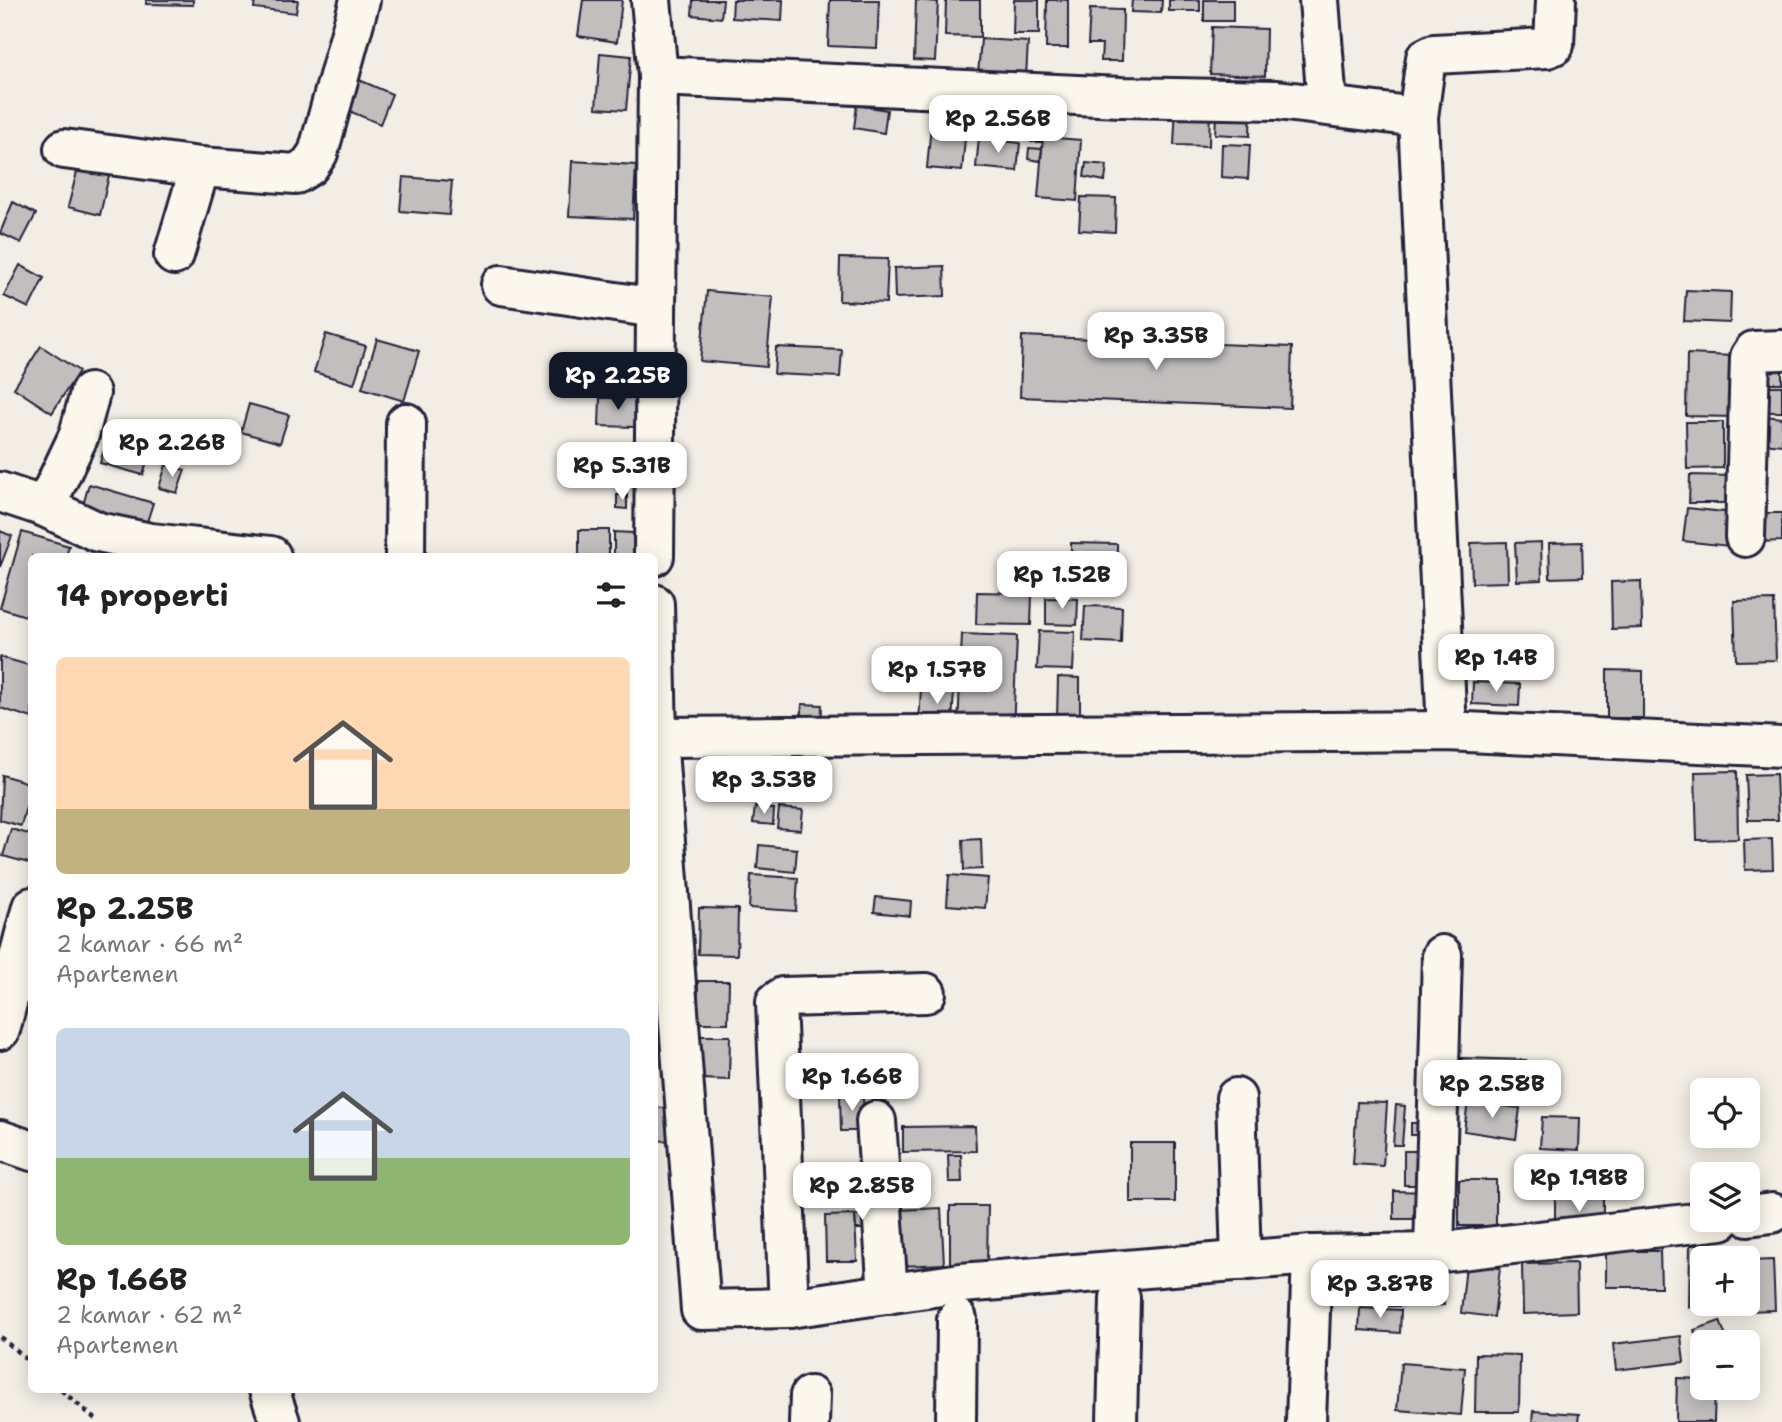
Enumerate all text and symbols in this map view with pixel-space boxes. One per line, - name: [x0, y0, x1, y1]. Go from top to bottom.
- pin: Rp 2.56B: [926, 96, 1070, 155]
- text: Rp 2.56B: [945, 103, 1051, 133]
- pin: Rp 3.35B: [1084, 312, 1228, 372]
- text: Rp 3.35B: [1103, 320, 1209, 350]
- pin: Rp 2.25B: [546, 352, 690, 412]
- text: Rp 2.25B: [565, 360, 671, 390]
- pin: Rp 2.26B: [100, 420, 244, 479]
- text: Rp 2.26B: [118, 427, 226, 457]
- pin: Rp 5.31B: [550, 442, 694, 502]
- text: Rp 5.31B: [573, 450, 671, 480]
- pin: Rp 1.52B: [990, 552, 1134, 611]
- text: Rp 1.52B: [1013, 559, 1111, 589]
- text: 14 properti: [56, 575, 229, 616]
- icon: filters: [592, 576, 630, 614]
- pin: Rp 1.4B: [1431, 634, 1561, 694]
- text: Rp 1.4B: [1454, 642, 1538, 672]
- pin: Rp 1.57B: [865, 646, 1009, 706]
- text: Rp 1.57B: [887, 654, 987, 684]
- icon: home: [280, 702, 406, 828]
- pin: Rp 3.53B: [692, 756, 836, 816]
- text: Rp 3.53B: [711, 764, 817, 794]
- text: Rp 2.25B: [56, 888, 194, 929]
- text: 2 kamar · 66 m²: [56, 929, 243, 959]
- text: Apartemen: [56, 959, 179, 989]
- pin: Rp 1.66B: [780, 1054, 924, 1113]
- pin: Rp 2.58B: [1420, 1060, 1564, 1120]
- text: Rp 1.66B: [802, 1061, 902, 1091]
- text: Rp 2.58B: [1439, 1068, 1545, 1098]
- icon: home: [280, 1073, 406, 1199]
- map controls: [1690, 1078, 1760, 1400]
- button: locate: [1690, 1078, 1760, 1148]
- pin: Rp 1.98B: [1507, 1154, 1651, 1214]
- pin: Rp 2.85B: [790, 1162, 934, 1222]
- text: Rp 1.98B: [1530, 1162, 1628, 1192]
- button: layers: [1690, 1162, 1760, 1232]
- text: Rp 2.85B: [809, 1170, 915, 1200]
- button: +: [1690, 1246, 1760, 1316]
- text: Rp 1.66B: [56, 1259, 188, 1300]
- pin: Rp 3.87B: [1308, 1260, 1452, 1320]
- text: Rp 3.87B: [1327, 1268, 1433, 1298]
- text: 2 kamar · 62 m²: [56, 1300, 243, 1330]
- text: Apartemen: [56, 1330, 179, 1360]
- button: −: [1690, 1330, 1760, 1400]

